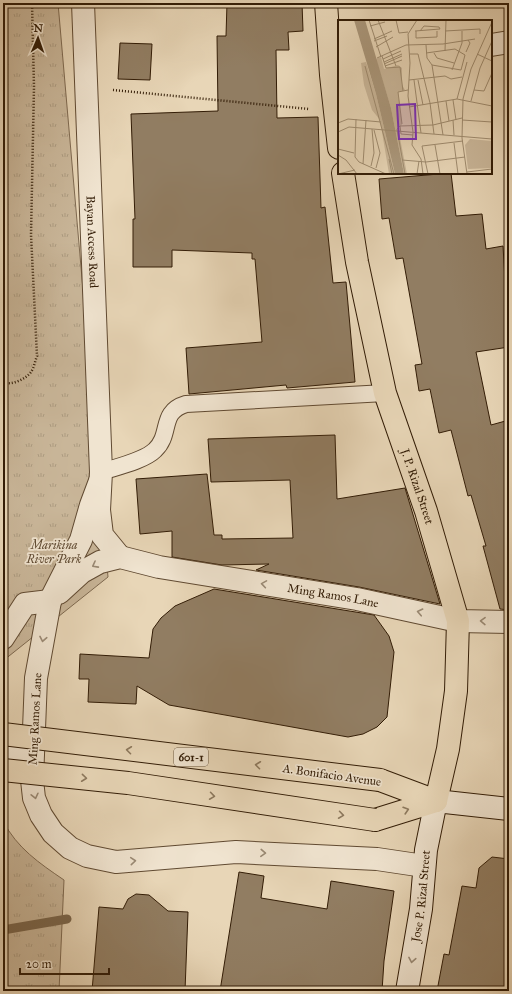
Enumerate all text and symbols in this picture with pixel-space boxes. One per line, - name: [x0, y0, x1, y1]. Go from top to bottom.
- north arrow: [18, 18, 58, 58]
- inset map: [338, 20, 492, 174]
- text: N: [33, 22, 44, 35]
- street label: Bayan Access Road: [83, 195, 101, 288]
- street label: J. P. Rizal Street: [396, 445, 437, 527]
- park label: Marikina River Park: [26, 538, 82, 566]
- one-way arrow: [92, 560, 100, 568]
- one-way arrow: [261, 580, 267, 589]
- street label: Ming Ramos Lane: [286, 581, 380, 611]
- one-way arrow: [417, 609, 423, 617]
- one-way arrow: [480, 617, 486, 625]
- one-way arrow: [39, 636, 48, 642]
- street label: Ming Ramos Lane: [26, 672, 45, 766]
- one-way arrow: [126, 746, 132, 755]
- road number: 601-1: [174, 748, 208, 766]
- one-way arrow: [255, 761, 261, 770]
- street label: A. Bonifacio Avenue: [281, 761, 382, 789]
- one-way arrow: [81, 774, 87, 783]
- one-way arrow: [209, 791, 215, 800]
- one-way arrow: [30, 793, 38, 799]
- one-way arrow: [402, 806, 409, 815]
- one-way arrow: [338, 810, 344, 819]
- one-way arrow: [260, 849, 266, 858]
- street label: Jose P. Rizal Street: [408, 849, 433, 945]
- one-way arrow: [130, 856, 136, 865]
- scale bar: [20, 950, 109, 976]
- text: 20 m: [26, 957, 52, 971]
- one-way arrow: [408, 957, 417, 964]

